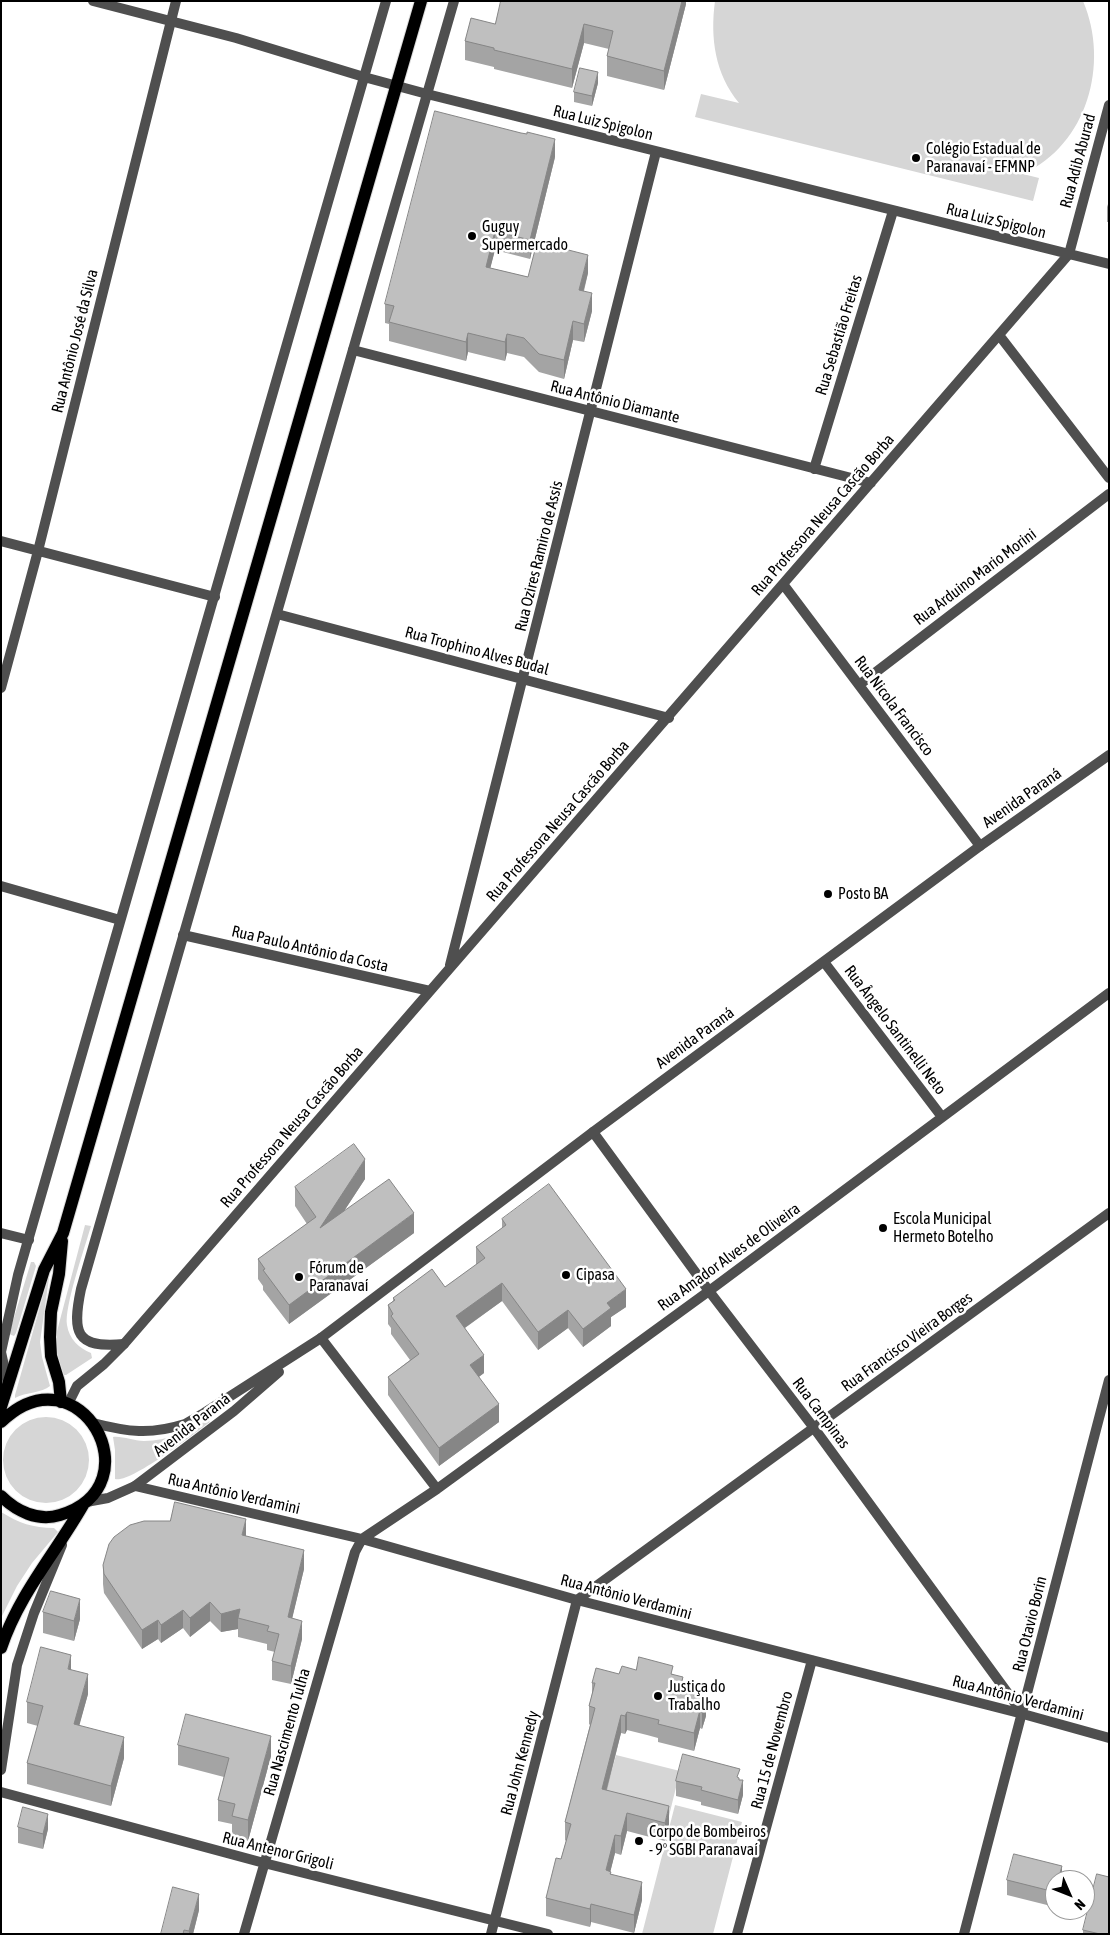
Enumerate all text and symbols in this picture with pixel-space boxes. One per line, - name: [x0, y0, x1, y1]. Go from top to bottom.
- street label: Rua Luiz Spigolon: [551, 101, 655, 145]
- street label: Rua Adib Aburad: [1056, 112, 1100, 210]
- place label: Colégio Estadual de Paranavaí - EFMNP: [926, 139, 1041, 177]
- marker: Colégio Estadual de Paranavaí - EFMNP: [910, 152, 922, 164]
- street label: Rua Luiz Spigolon: [944, 199, 1048, 243]
- place label: Guguy Supermercado: [482, 217, 568, 255]
- marker: Guguy Supermercado: [466, 230, 478, 242]
- street label: Rua Antônio José da Silva: [48, 267, 102, 415]
- street label: Rua Sebastião Freitas: [812, 272, 866, 398]
- street label: Rua Antônio Diamante: [548, 377, 682, 427]
- street label: Rua Professora Neusa Cascão Borba: [748, 430, 898, 600]
- street label: Rua Ozires Ramiro de Assis: [511, 479, 567, 633]
- street label: Rua Arduino Mario Morini: [910, 525, 1040, 629]
- street label: Rua Trophino Alves Budal: [403, 623, 551, 679]
- street label: Rua Nicola Francisco: [850, 652, 938, 760]
- street label: Rua Professora Neusa Cascão Borba: [483, 736, 633, 906]
- street label: Avenida Paraná: [979, 764, 1065, 832]
- place label: Posto BA: [838, 884, 888, 904]
- marker: Posto BA: [822, 888, 834, 900]
- street label: Rua Paulo Antônio da Costa: [230, 922, 390, 976]
- street label: Rua Ângelo Santinelli Neto: [840, 962, 950, 1098]
- street label: Avenida Paraná: [652, 1003, 738, 1073]
- street label: Rua Professora Neusa Cascão Borba: [217, 1042, 367, 1212]
- street label: Rua Amador Alves de Oliveira: [654, 1199, 804, 1315]
- place label: Escola Municipal Hermeto Botelho: [893, 1209, 994, 1247]
- marker: Escola Municipal Hermeto Botelho: [877, 1222, 889, 1234]
- place label: Fórum de Paranavaí: [309, 1258, 369, 1296]
- place label: Cipasa: [576, 1265, 615, 1285]
- marker: Cipasa: [560, 1269, 572, 1281]
- marker: Fórum de Paranavaí: [293, 1271, 305, 1283]
- street label: Rua Francisco Vieira Borges: [838, 1288, 976, 1396]
- street label: Rua Campinas: [788, 1374, 854, 1452]
- street label: Avenida Paraná: [150, 1389, 234, 1461]
- street label: Rua Antônio Verdamini: [166, 1469, 302, 1519]
- street label: Rua Antônio Verdamini: [558, 1570, 694, 1624]
- street label: Rua Otavio Borin: [1009, 1574, 1051, 1674]
- street label: Rua Nascimento Tulha: [260, 1666, 314, 1798]
- street label: Rua Antônio Verdamini: [950, 1671, 1086, 1725]
- place label: Justiça do Trabalho: [668, 1677, 725, 1715]
- street label: Rua 15 de Novembro: [747, 1689, 797, 1811]
- marker: Justiça do Trabalho: [652, 1690, 664, 1702]
- street label: Rua John Kennedy: [497, 1709, 543, 1817]
- place label: Corpo de Bombeiros - 9º SGBI Paranavaí: [649, 1822, 766, 1860]
- street label: Rua Antenor Grigoli: [220, 1828, 336, 1874]
- marker: Corpo de Bombeiros - 9º SGBI Paranavaí: [633, 1835, 645, 1847]
- north arrow: [1045, 1870, 1095, 1920]
- text: N: [1071, 1896, 1089, 1913]

